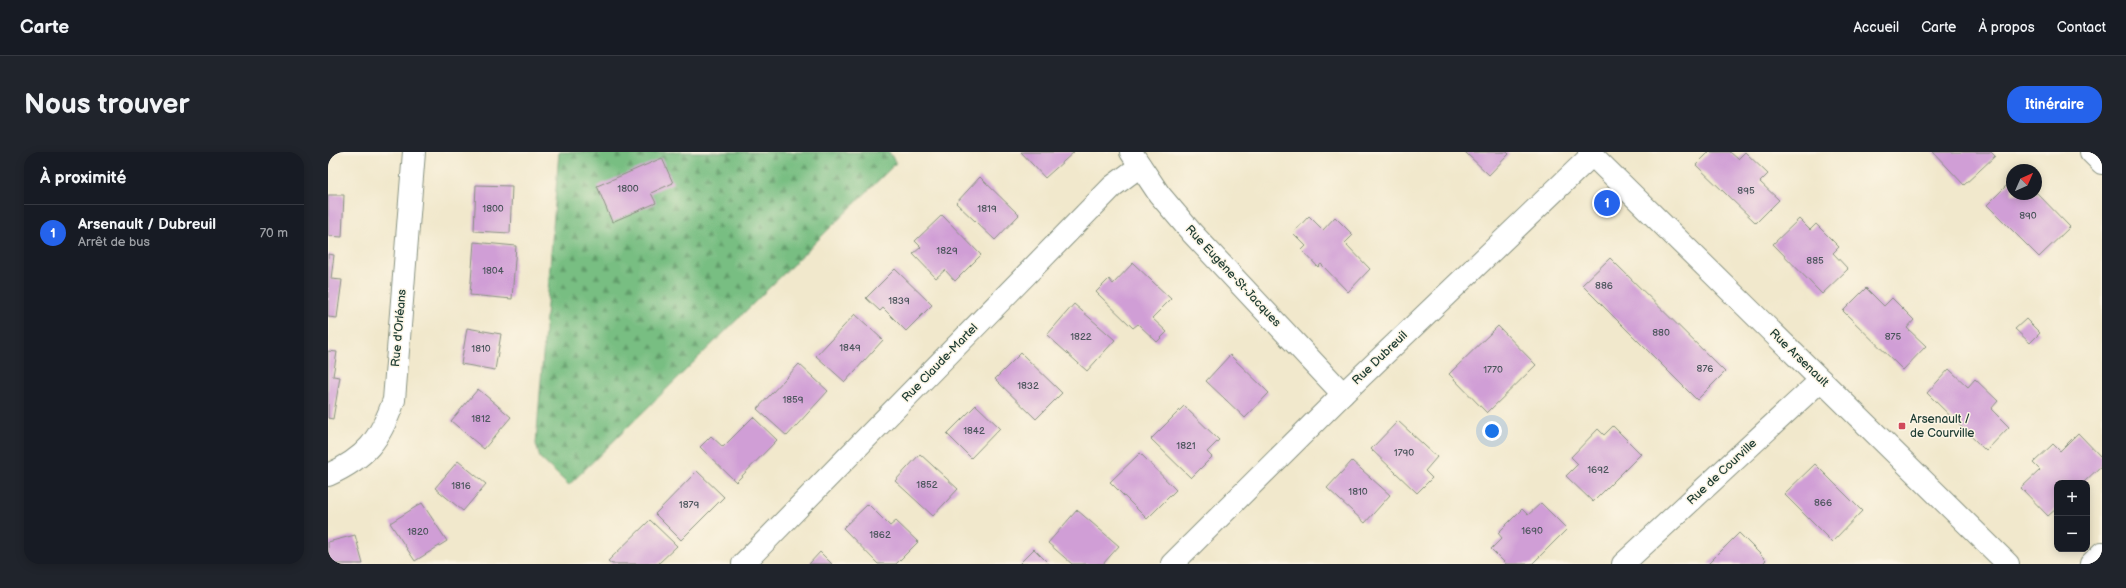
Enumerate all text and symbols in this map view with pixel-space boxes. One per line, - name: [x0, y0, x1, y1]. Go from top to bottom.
- text: Carte: [20, 16, 69, 39]
- text: Accueil: [1853, 19, 1899, 36]
- text: Carte: [1921, 19, 1956, 36]
- text: À propos: [1978, 19, 2035, 36]
- text: Contact: [2057, 19, 2106, 36]
- button: Itinéraire: [2007, 86, 2102, 123]
- text: Nous trouver: [24, 88, 190, 121]
- north arrow: [2006, 164, 2042, 200]
- text: À proximité: [40, 168, 126, 188]
- house number: 1800: [617, 183, 639, 195]
- house number: 895: [1737, 185, 1755, 197]
- pin: 1: [1594, 188, 1620, 218]
- house number: 1800: [482, 203, 504, 215]
- house number: 1819: [977, 203, 997, 215]
- house number: 890: [2019, 210, 2037, 222]
- text: Arsenault / Dubreuil: [78, 215, 216, 234]
- street label: Rue Eugène-St-Jacques: [1182, 222, 1284, 330]
- text: 1: [50, 225, 56, 241]
- text: 70 m: [260, 225, 288, 241]
- text: Arrêt de bus: [78, 234, 150, 250]
- house number: 1829: [936, 245, 958, 257]
- house number: 885: [1806, 255, 1824, 267]
- house number: 1804: [482, 265, 504, 277]
- house number: 886: [1595, 280, 1613, 292]
- street label: Rue d'Orléans: [388, 288, 410, 367]
- house number: 1839: [888, 295, 910, 307]
- street label: Rue Claude-Martel: [899, 321, 981, 405]
- street label: Rue Arsenault: [1766, 326, 1832, 390]
- house number: 880: [1652, 327, 1670, 339]
- street label: Rue Dubreuil: [1349, 328, 1411, 388]
- house number: 1822: [1070, 331, 1092, 343]
- house number: 875: [1885, 331, 1901, 343]
- house number: 1849: [839, 342, 861, 354]
- house number: 1810: [471, 343, 491, 355]
- house number: 876: [1697, 363, 1713, 375]
- house number: 1770: [1483, 364, 1503, 376]
- house number: 1832: [1017, 380, 1039, 392]
- house number: 1859: [782, 394, 804, 406]
- place label: Arsenault / de Courville: [1910, 412, 1974, 441]
- house number: 1812: [471, 413, 491, 425]
- your location: [1482, 421, 1502, 441]
- marker: Arsenault / de Courville: [1897, 421, 1907, 431]
- house number: 1842: [963, 425, 985, 437]
- street label: Rue de Courville: [1684, 436, 1760, 508]
- house number: 1821: [1176, 440, 1196, 452]
- house number: 1790: [1394, 447, 1414, 459]
- house number: 1692: [1587, 464, 1609, 476]
- house number: 1852: [916, 479, 938, 491]
- house number: 1816: [451, 480, 471, 492]
- map controls: [2054, 480, 2090, 552]
- button: +: [2054, 480, 2090, 516]
- house number: 1810: [1348, 486, 1368, 498]
- house number: 866: [1814, 497, 1832, 509]
- house number: 1879: [679, 499, 699, 511]
- button: −: [2054, 516, 2090, 552]
- house number: 1690: [1521, 525, 1543, 537]
- house number: 1820: [407, 526, 429, 538]
- house number: 1862: [869, 529, 891, 541]

